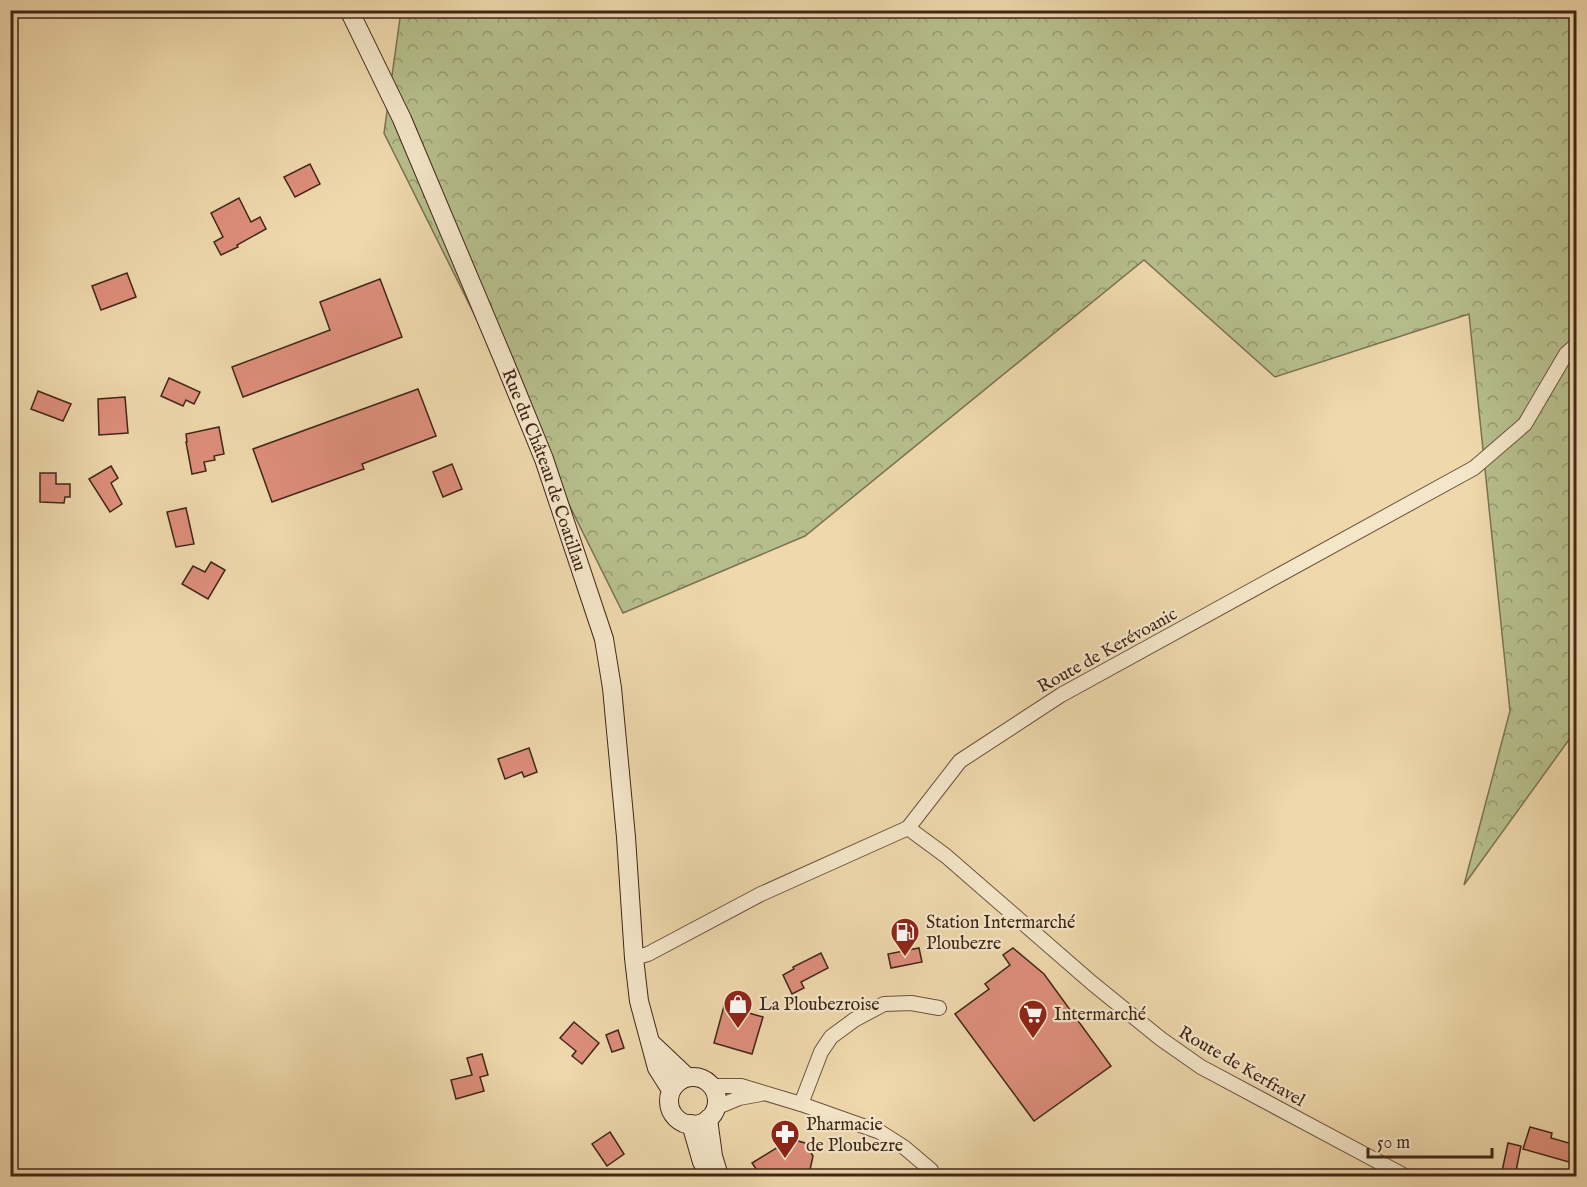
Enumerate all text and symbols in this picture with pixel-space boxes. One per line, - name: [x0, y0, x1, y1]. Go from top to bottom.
- street label: Rue du Château de Coatillau: [495, 366, 591, 574]
- street label: Route de Kerévoanic: [1034, 603, 1182, 699]
- place label: Station Intermarché Ploubezre: [926, 912, 1075, 956]
- fuel station icon: Station Intermarché Ploubezre: [889, 916, 921, 958]
- shop icon: La Ploubezroise: [722, 988, 754, 1030]
- place label: La Ploubezroise: [759, 994, 880, 1017]
- supermarket icon: Intermarché: [1017, 998, 1049, 1040]
- place label: Intermarché: [1054, 1004, 1146, 1027]
- street label: Route de Kerfravel: [1174, 1022, 1309, 1113]
- place label: Pharmacie de Ploubezre: [806, 1114, 903, 1158]
- pharmacy icon: Pharmacie de Ploubezre: [769, 1118, 801, 1160]
- scale bar: [1368, 1121, 1492, 1159]
- text: 50 m: [1377, 1132, 1410, 1155]

